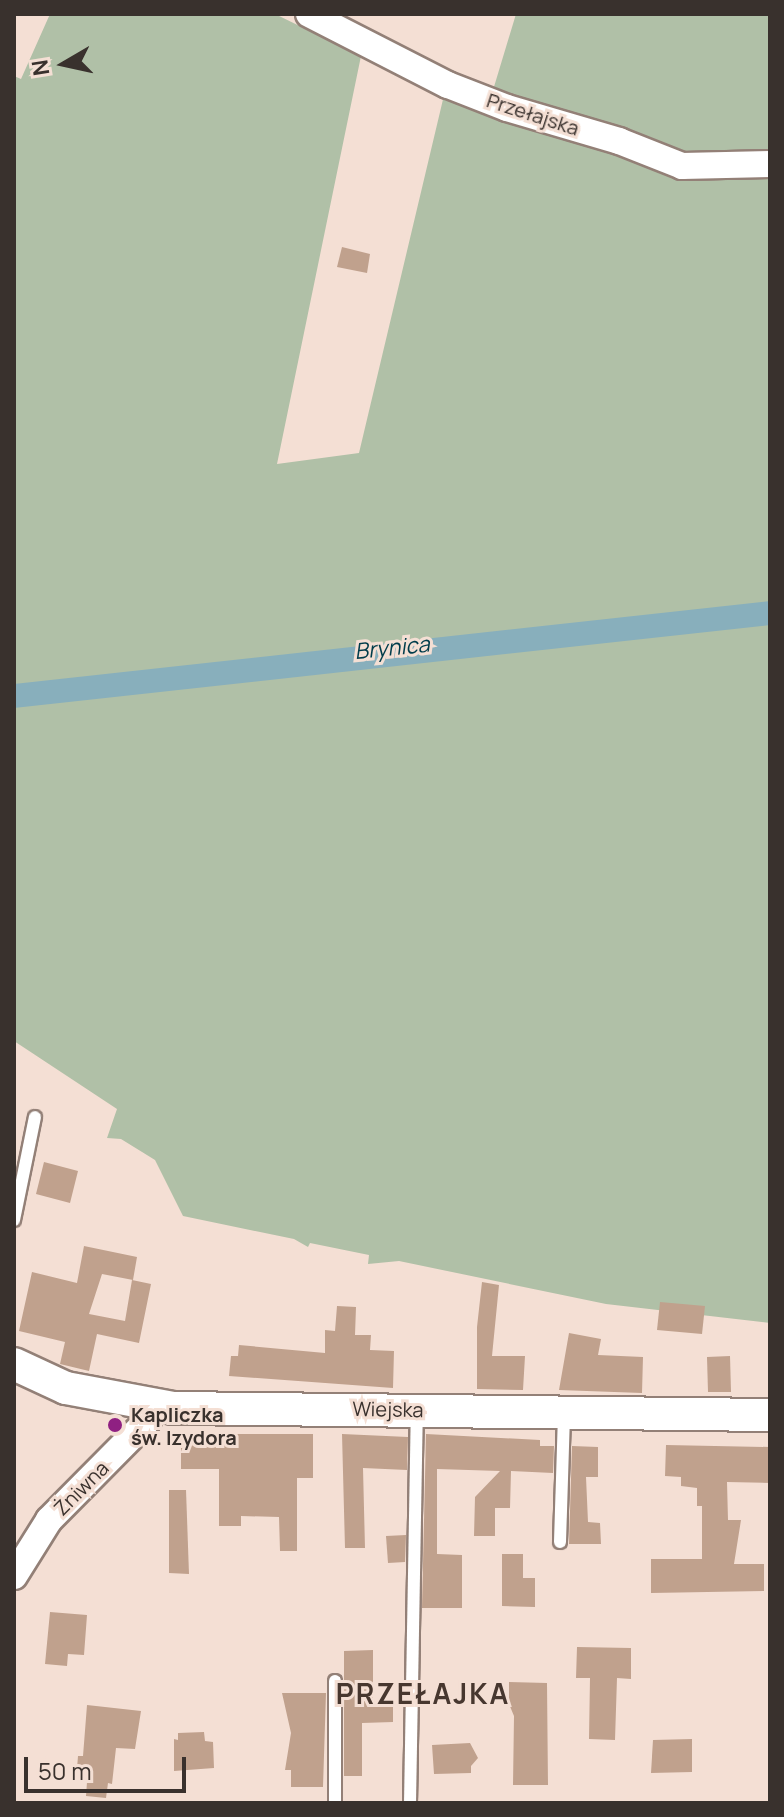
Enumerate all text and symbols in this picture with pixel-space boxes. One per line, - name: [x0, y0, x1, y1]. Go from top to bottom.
- north arrow: [24, 24, 104, 104]
- text: N: [24, 58, 56, 78]
- street label: Przełajska: [484, 88, 582, 140]
- water label: Brynica: [353, 631, 431, 665]
- street label: Wiejska: [352, 1396, 424, 1422]
- place label: Kapliczka św. Izydora: [131, 1402, 237, 1449]
- marker: Kapliczka św. Izydora: [106, 1416, 124, 1434]
- street label: Żniwna: [49, 1456, 113, 1520]
- district label: PRZEŁAJKA: [336, 1676, 510, 1710]
- scale bar: [28, 1741, 190, 1791]
- text: 50 m: [38, 1754, 92, 1787]

